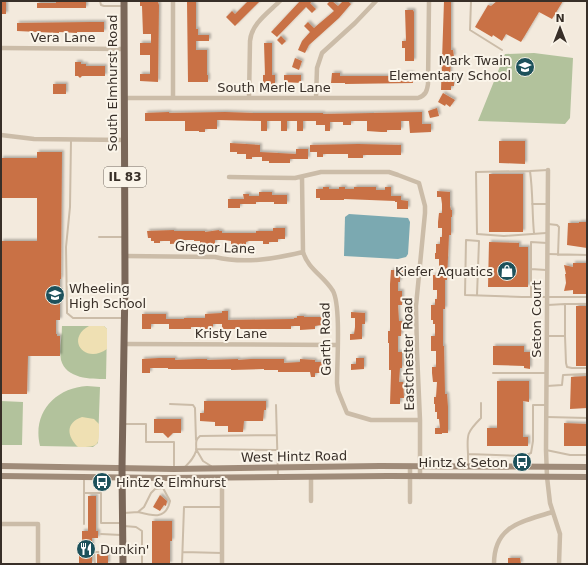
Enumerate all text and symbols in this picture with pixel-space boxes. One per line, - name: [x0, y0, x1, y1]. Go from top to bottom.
- north arrow: [540, 8, 580, 48]
- text: N: [555, 12, 565, 25]
- street label: South Elmhurst Road: [105, 15, 120, 151]
- street label: Vera Lane: [31, 30, 95, 45]
- place label: Mark Twain Elementary School: [389, 53, 511, 83]
- school or university icon: Mark Twain Elementary School: [514, 56, 536, 78]
- street label: South Merle Lane: [217, 80, 331, 95]
- road number: IL 83: [104, 167, 146, 187]
- street label: Gregor Lane: [175, 239, 255, 256]
- shop icon: Kiefer Aquatics: [496, 260, 518, 282]
- place label: Kiefer Aquatics: [395, 264, 493, 279]
- street label: Seton Court: [529, 280, 544, 358]
- place label: Wheeling High School: [69, 281, 146, 311]
- school or university icon: Wheeling High School: [44, 284, 66, 306]
- street label: Eastchester Road: [400, 297, 417, 411]
- street label: Garth Road: [317, 302, 334, 376]
- street label: Kristy Lane: [195, 326, 267, 341]
- street label: West Hintz Road: [241, 448, 347, 465]
- bus stop icon: Hintz & Seton: [511, 451, 533, 473]
- place label: Hintz & Seton: [419, 455, 508, 470]
- bus stop icon: Hintz & Elmhurst: [91, 471, 113, 493]
- place label: Hintz & Elmhurst: [116, 475, 226, 490]
- restaurant icon: Dunkin': [75, 538, 97, 560]
- place label: Dunkin': [100, 542, 149, 557]

